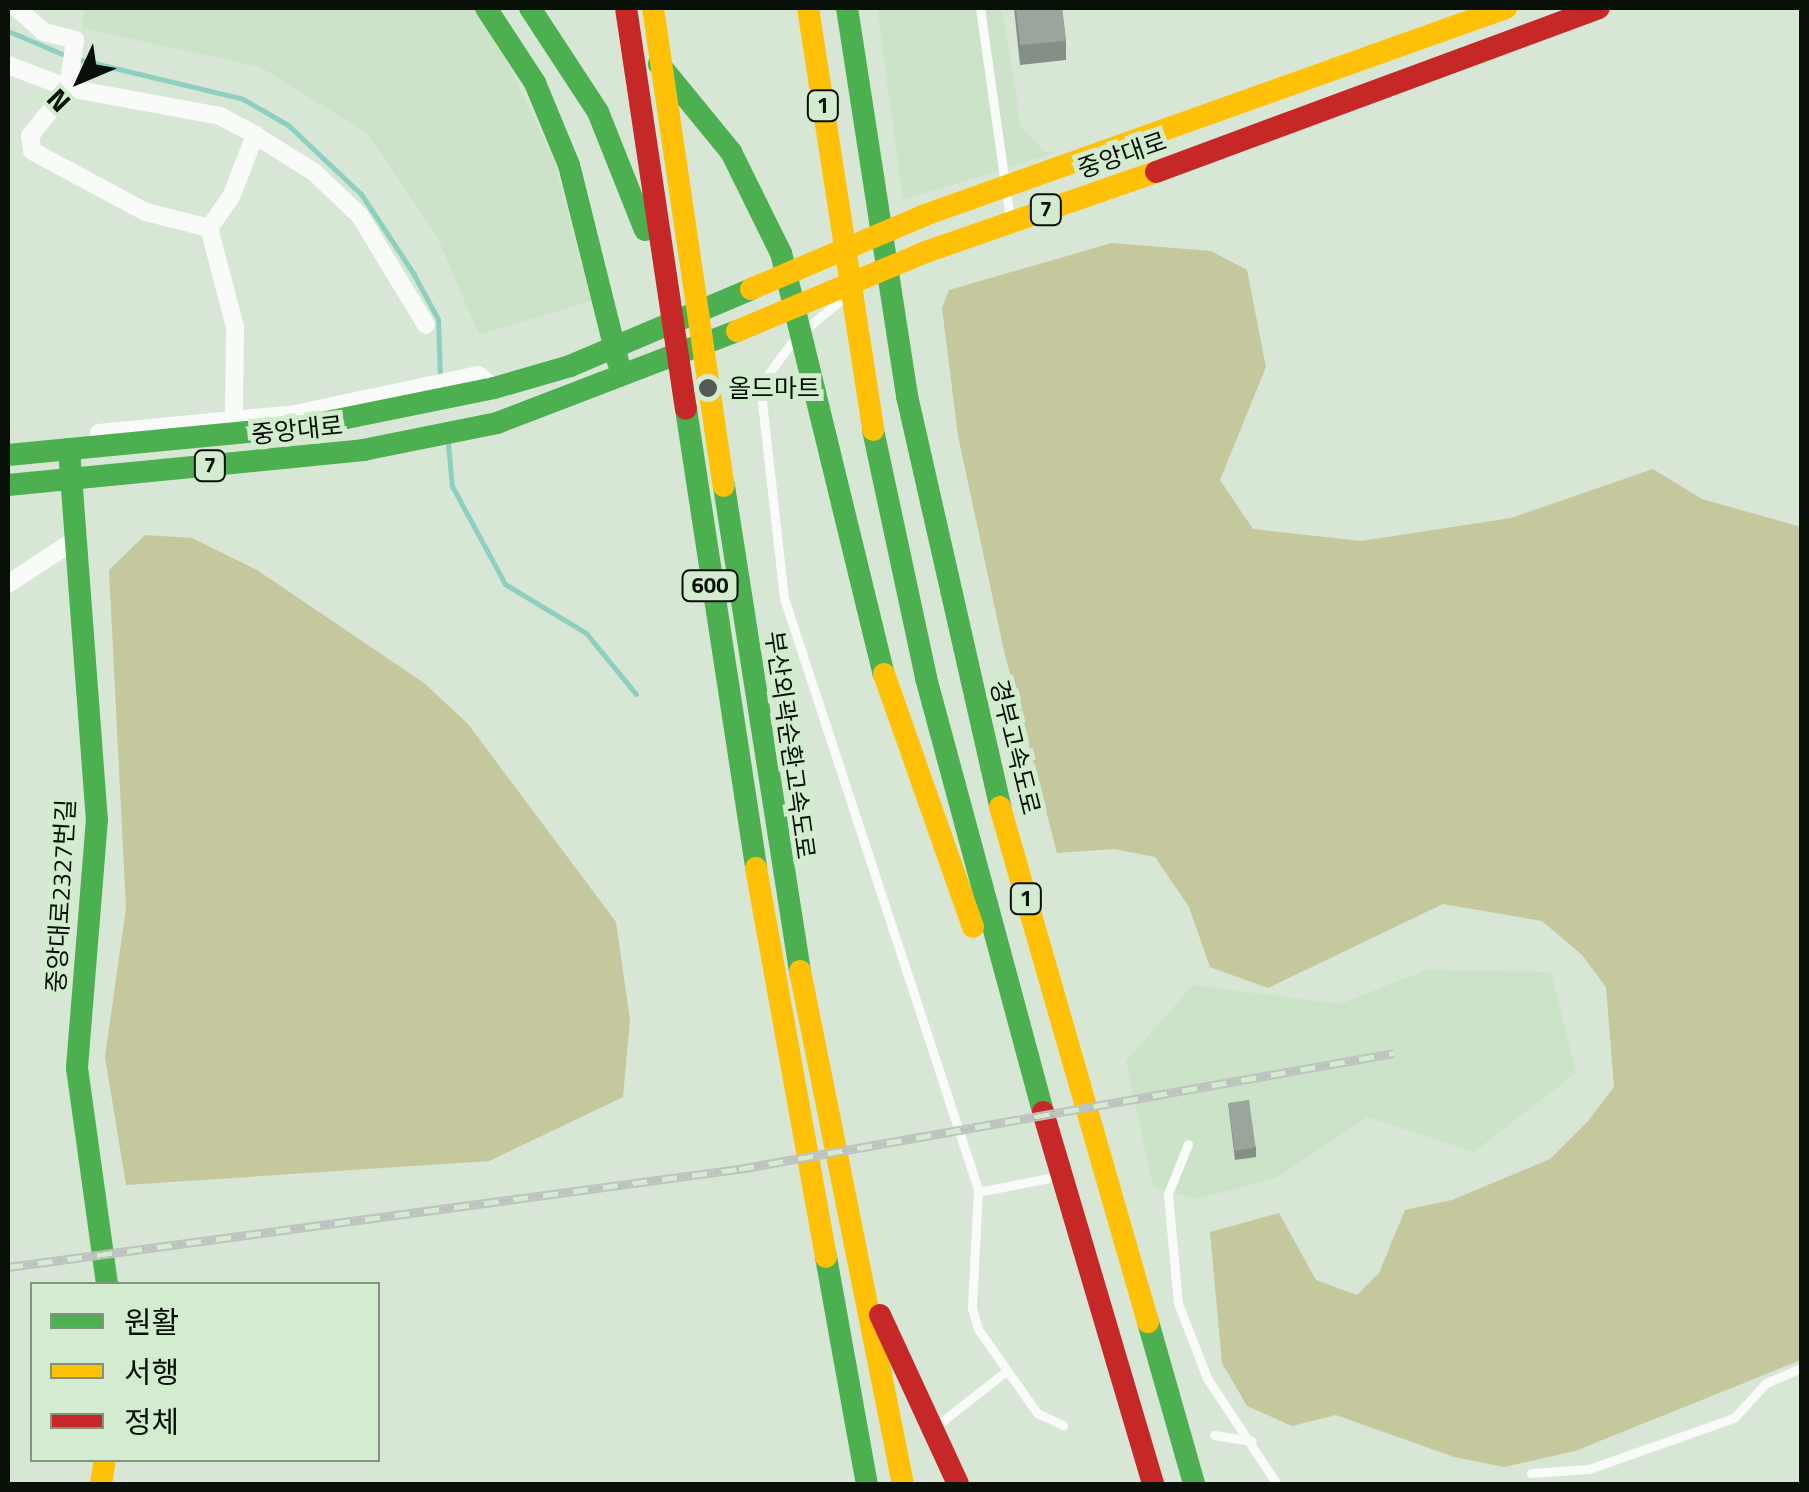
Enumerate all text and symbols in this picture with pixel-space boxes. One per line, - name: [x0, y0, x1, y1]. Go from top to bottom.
- north arrow: [30, 30, 130, 130]
- text: N: [36, 79, 80, 123]
- road number: 1: [806, 89, 840, 123]
- street label: 중앙대로: [1074, 126, 1170, 184]
- road number: 7: [1028, 193, 1064, 227]
- place label: 올드마트: [728, 373, 820, 403]
- marker: 올드마트: [697, 377, 719, 399]
- street label: 중앙대로: [250, 410, 344, 450]
- road number: 7: [192, 449, 228, 483]
- road number: 600: [680, 569, 740, 603]
- street label: 부산외곽순환고속도로: [759, 629, 821, 861]
- street label: 경부고속도로: [984, 676, 1046, 818]
- street label: 중앙대로2327번길: [41, 798, 81, 994]
- road number: 1: [1008, 882, 1044, 916]
- legend: [30, 1282, 380, 1462]
- text: 원활: [124, 1299, 179, 1345]
- text: 서행: [124, 1349, 179, 1395]
- text: 정체: [124, 1399, 179, 1445]

